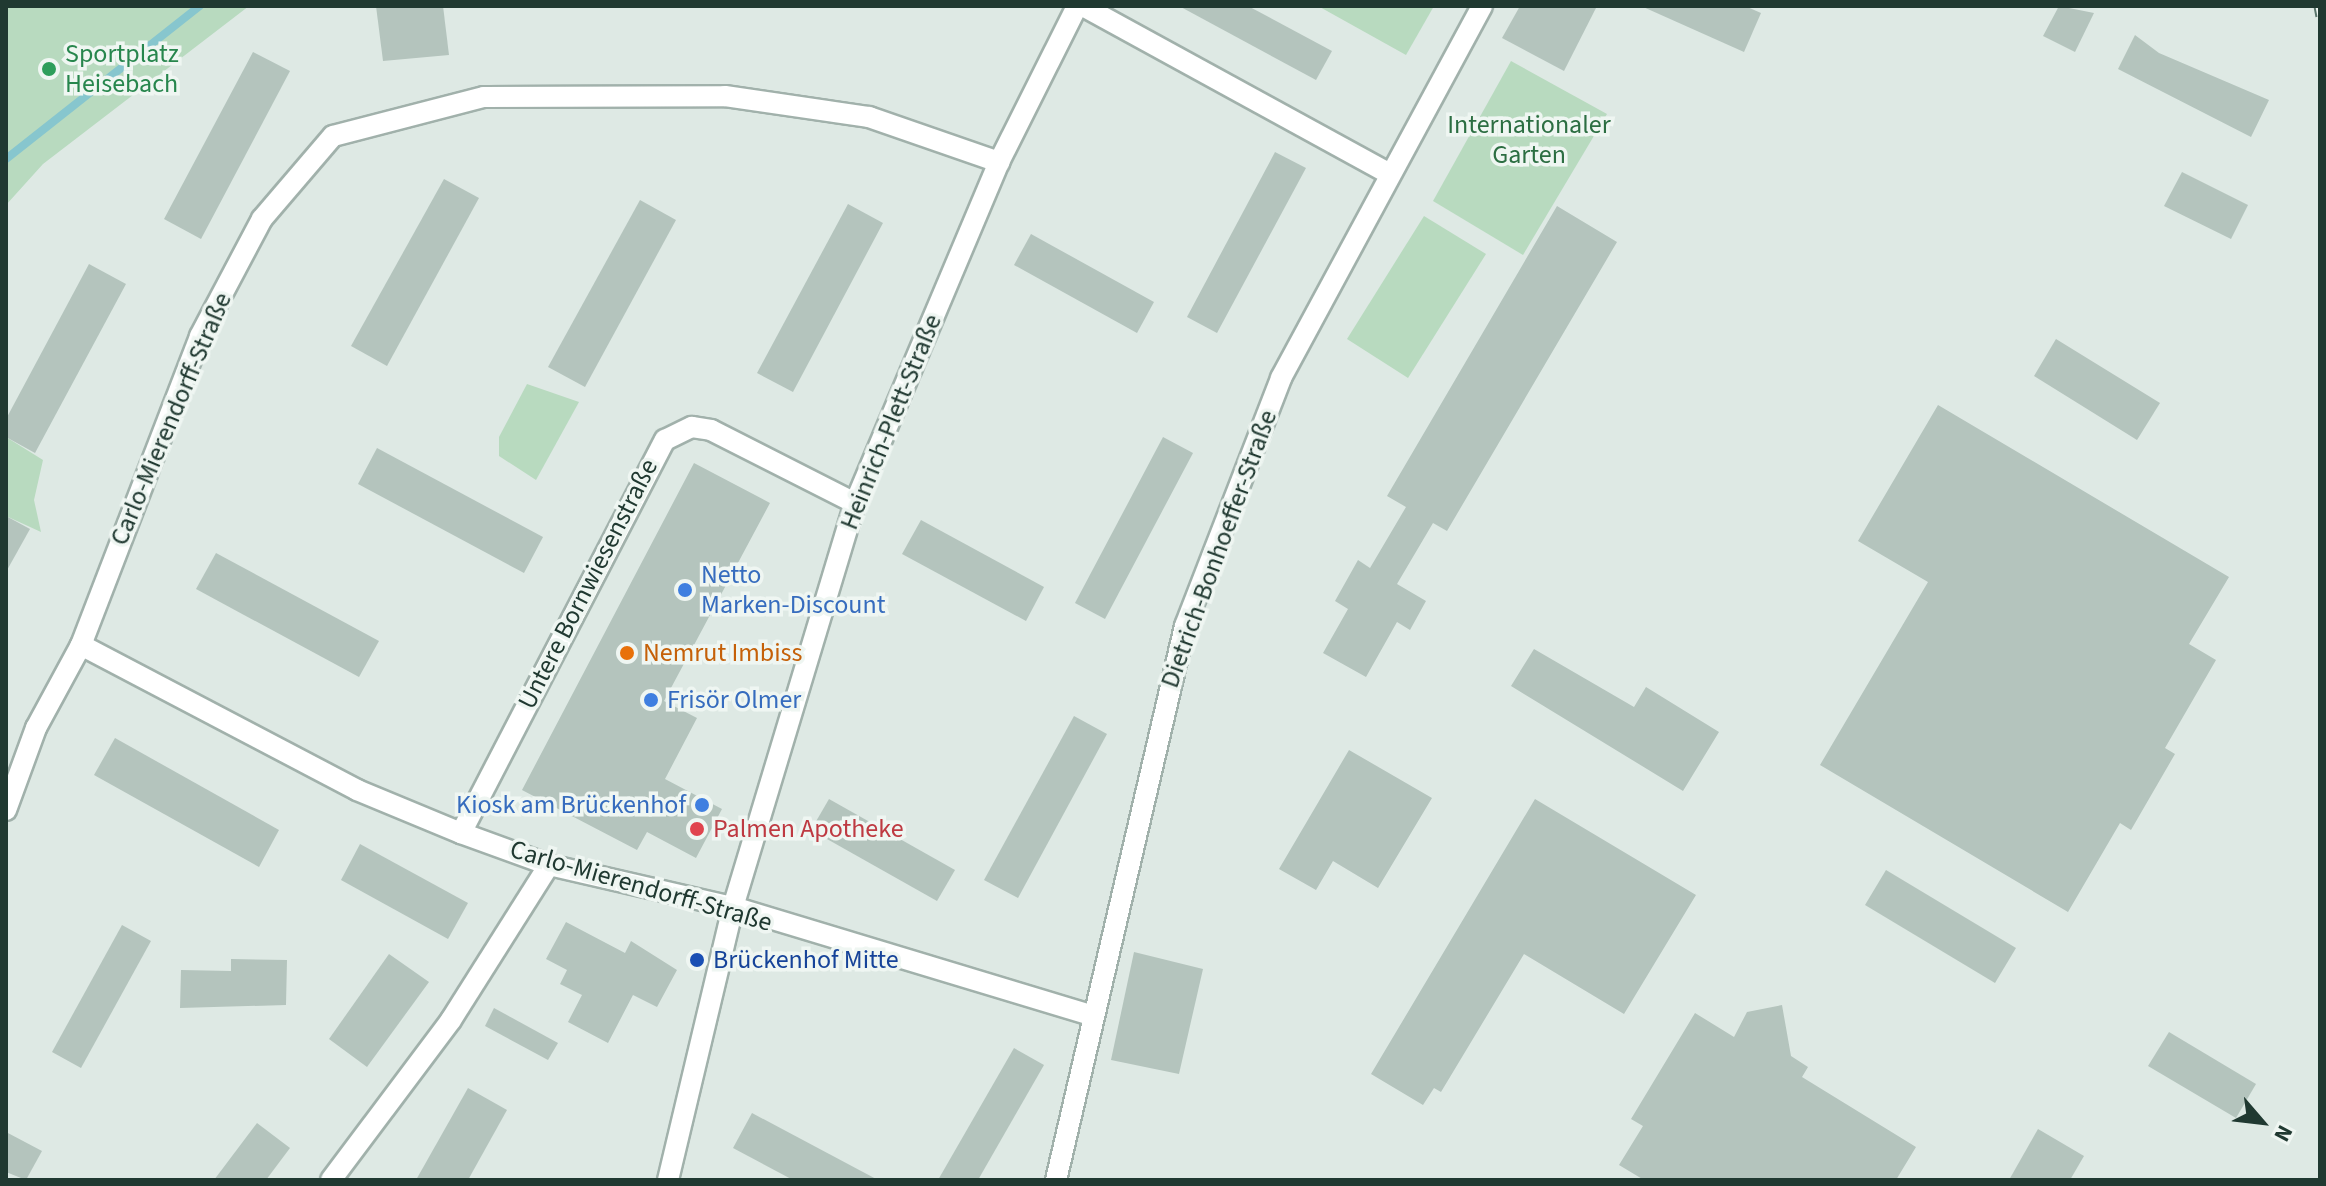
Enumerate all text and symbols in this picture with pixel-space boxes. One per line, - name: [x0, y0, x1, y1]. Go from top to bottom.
- place label: Sportplatz Heisebach: [65, 38, 179, 100]
- marker: Sportplatz Heisebach: [40, 60, 58, 78]
- park label: Internationaler Garten: [1447, 109, 1611, 170]
- street label: Carlo-Mierendorff-Straße: [104, 288, 238, 550]
- street label: Heinrich-Plett-Straße: [834, 310, 948, 534]
- street label: Dietrich-Bonhoeffer-Straße: [1154, 406, 1284, 692]
- street label: Untere Bornwiesenstraße: [511, 454, 665, 714]
- place label: Netto Marken-Discount: [701, 559, 885, 620]
- marker: Netto Marken-Discount: [676, 581, 694, 599]
- place label: Nemrut Imbiss: [643, 637, 802, 669]
- marker: Nemrut Imbiss: [618, 644, 636, 662]
- place label: Frisör Olmer: [667, 684, 801, 716]
- marker: Frisör Olmer: [642, 691, 660, 709]
- place label: Kiosk am Brückenhof: [456, 789, 686, 821]
- marker: Kiosk am Brückenhof: [693, 796, 711, 814]
- place label: Palmen Apotheke: [713, 813, 904, 845]
- marker: Palmen Apotheke: [688, 820, 706, 838]
- street label: Carlo-Mierendorff-Straße: [506, 834, 776, 938]
- place label: Brückenhof Mitte: [713, 944, 899, 976]
- marker: Brückenhof Mitte: [688, 951, 706, 969]
- north arrow: [2222, 1082, 2302, 1162]
- text: N: [2266, 1119, 2301, 1147]

